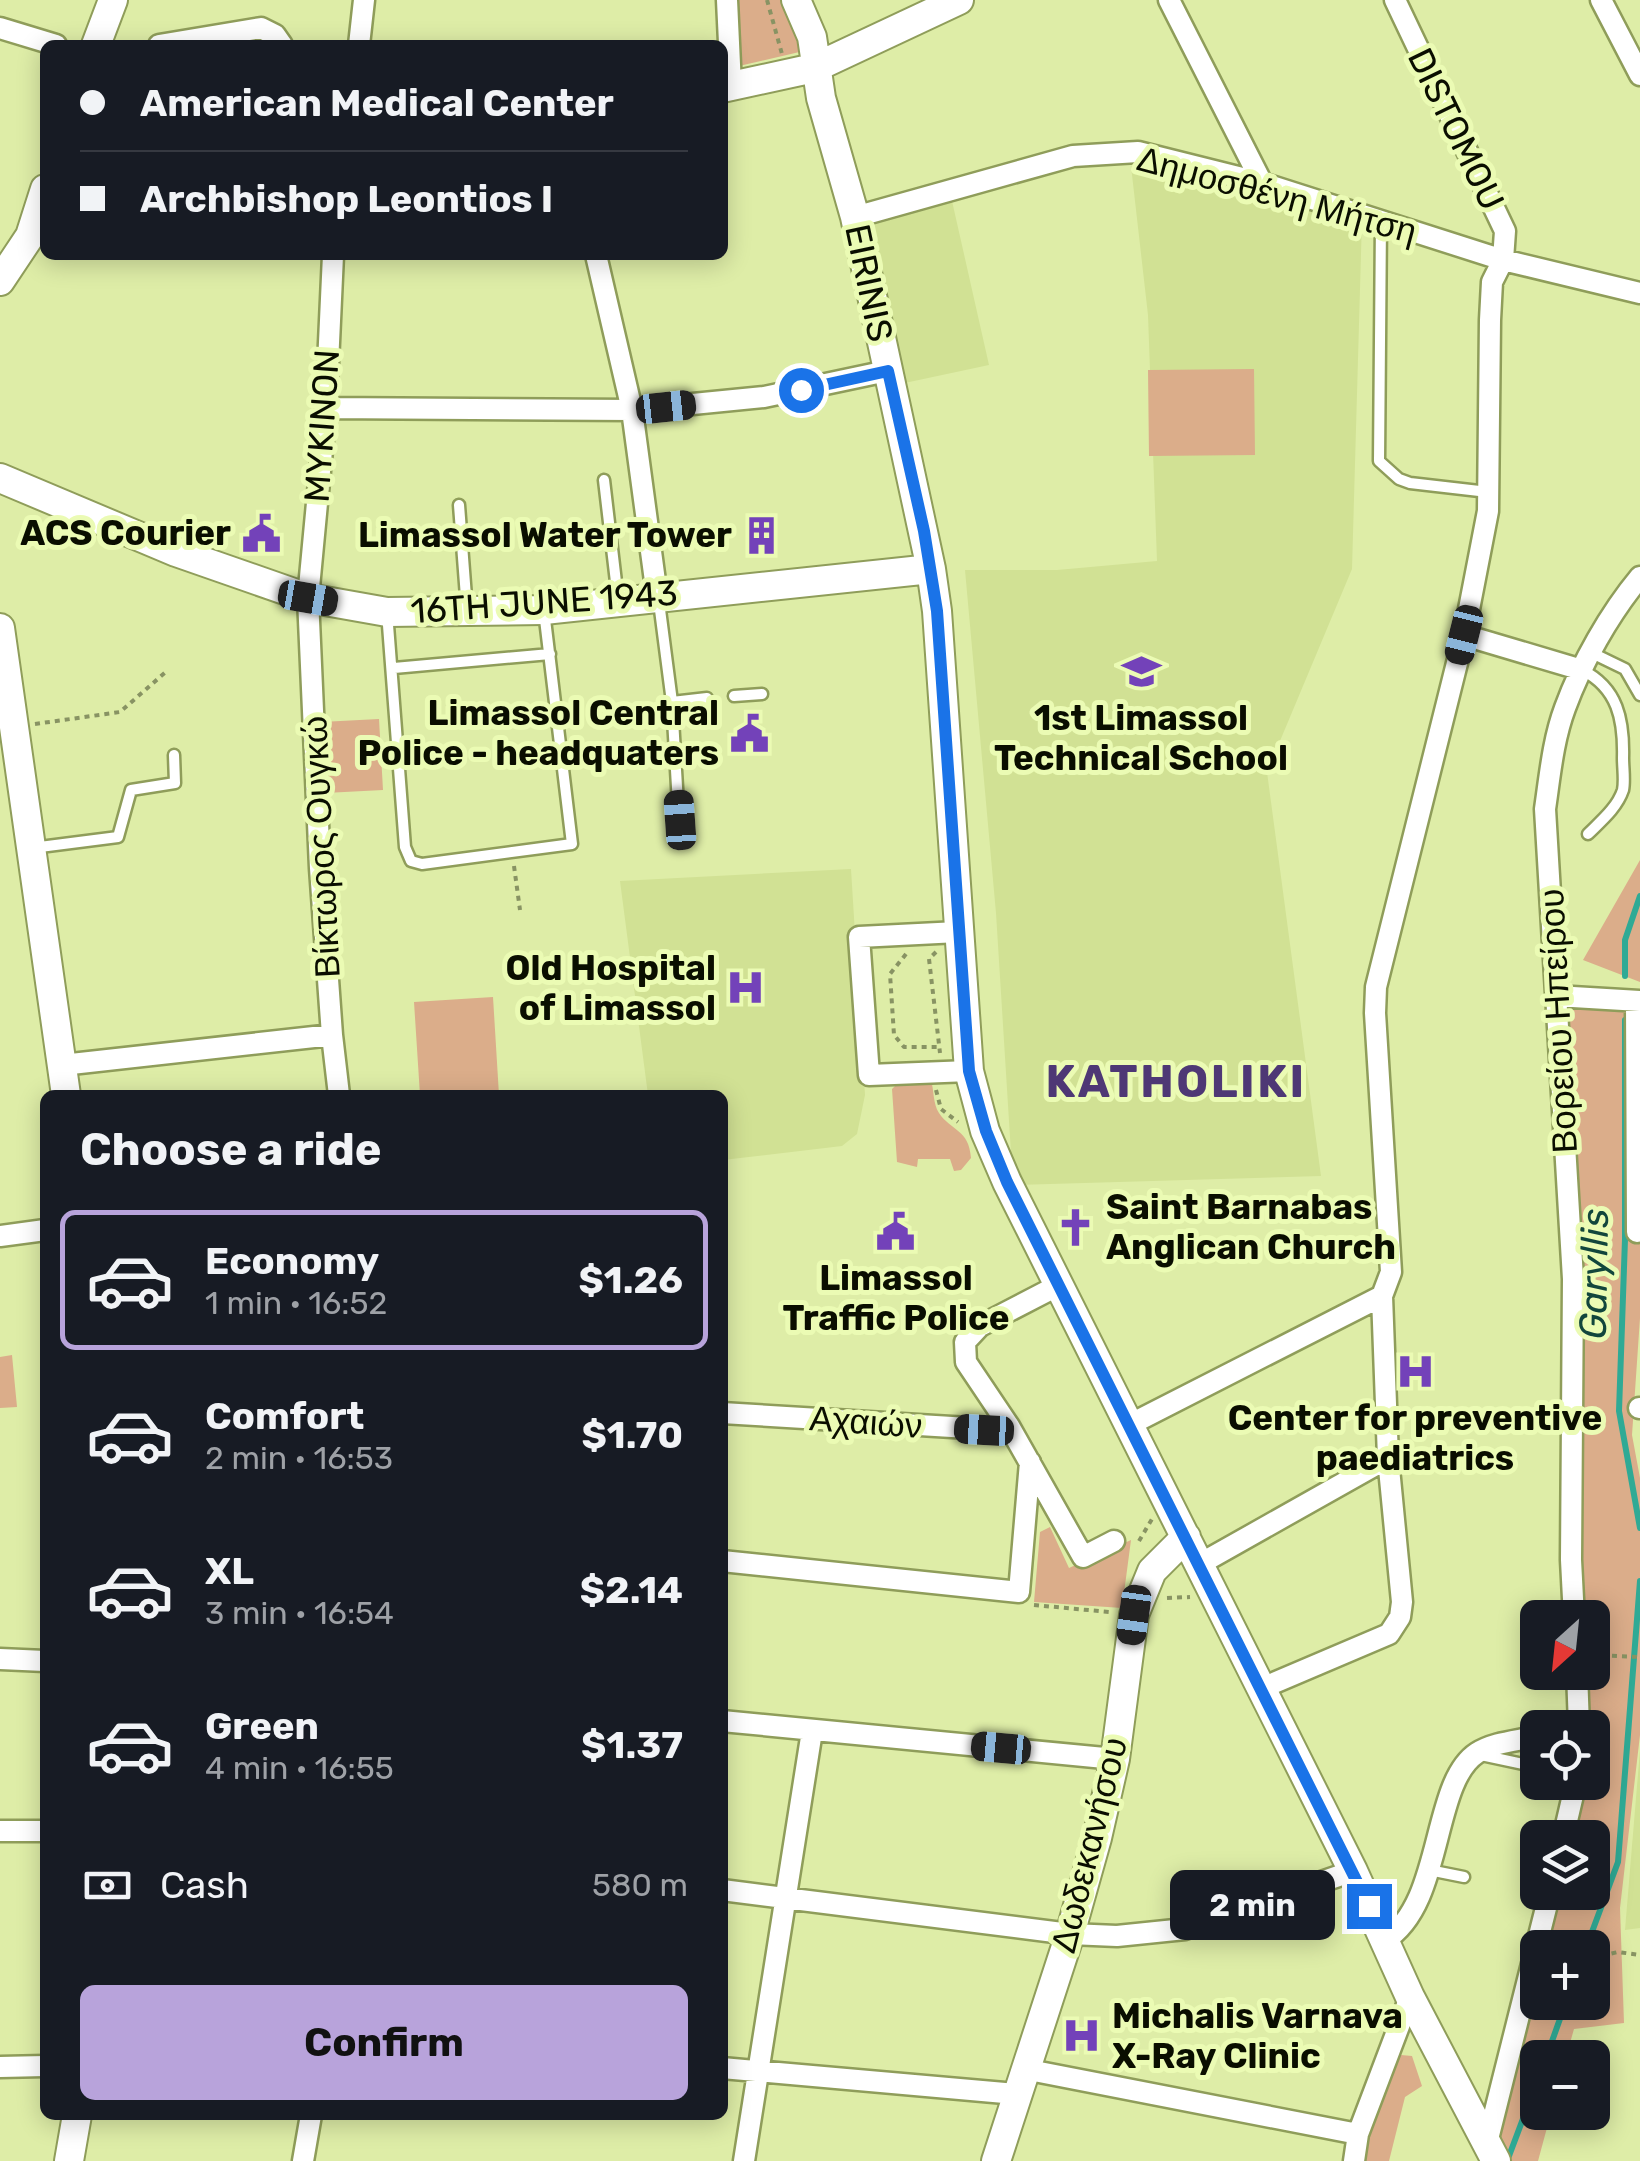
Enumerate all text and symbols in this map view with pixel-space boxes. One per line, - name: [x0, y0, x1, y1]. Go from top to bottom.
- street label: DISTOMOU: [1399, 41, 1513, 217]
- text: American Medical Center: [140, 80, 614, 126]
- street label: Δημοσθένη Μήτση: [1133, 137, 1421, 253]
- text: Archbishop Leontios I: [140, 176, 553, 222]
- street label: EIRINIS: [836, 220, 902, 346]
- street label: MYKINON: [296, 348, 348, 504]
- route start: [779, 368, 824, 413]
- car: [635, 389, 697, 425]
- place label: ACS Courier: [20, 512, 231, 554]
- public building icon: ACS Courier: [240, 512, 282, 554]
- place label: Limassol Water Tower: [358, 514, 732, 556]
- building icon: Limassol Water Tower: [741, 514, 783, 556]
- street label: 16TH JUNE 1943: [409, 572, 679, 632]
- car: [276, 578, 340, 618]
- car: [1442, 602, 1486, 668]
- school or university icon: 1st Limassol Technical School: [1120, 650, 1162, 692]
- place label: Limassol Central Police - headquaters: [357, 692, 719, 774]
- place label: 1st Limassol Technical School: [994, 697, 1288, 779]
- public building icon: Limassol Central Police - headquaters: [728, 712, 770, 754]
- street label: Βίκτωρος Ουγκώ: [293, 715, 349, 979]
- car: [663, 789, 697, 851]
- street label: Βορείου Ηπείρου: [1530, 888, 1586, 1154]
- place label: Old Hospital of Limassol: [506, 947, 716, 1029]
- hospital icon: Old Hospital of Limassol: [725, 967, 767, 1009]
- district label: KATHOLIKI: [1045, 1055, 1307, 1108]
- text: Choose a ride: [80, 1123, 382, 1176]
- place label: Saint Barnabas Anglican Church: [1106, 1186, 1396, 1268]
- church icon: Saint Barnabas Anglican Church: [1055, 1206, 1097, 1248]
- water label: Garyllis: [1570, 1208, 1618, 1340]
- public building icon: Limassol Traffic Police: [875, 1210, 917, 1252]
- icon: car: [85, 1235, 175, 1325]
- text: Economy: [205, 1238, 379, 1284]
- text: $1.26: [578, 1257, 683, 1303]
- place label: Limassol Traffic Police: [782, 1257, 1010, 1339]
- text: 1 min · 16:52: [205, 1284, 387, 1322]
- hospital icon: Center for preventive paediatrics: [1394, 1350, 1436, 1392]
- icon: car: [85, 1390, 175, 1480]
- text: Comfort: [205, 1393, 364, 1439]
- street label: Αχαιών: [808, 1397, 924, 1447]
- place label: Center for preventive paediatrics: [1228, 1397, 1602, 1479]
- text: $1.70: [581, 1412, 683, 1458]
- car: [953, 1413, 1015, 1447]
- text: 2 min · 16:53: [205, 1439, 393, 1477]
- icon: car: [85, 1545, 175, 1635]
- text: XL: [205, 1548, 254, 1594]
- text: $2.14: [580, 1567, 683, 1613]
- car: [1115, 1583, 1153, 1647]
- text: 3 min · 16:54: [205, 1594, 394, 1632]
- north arrow: [1520, 1600, 1610, 1690]
- map controls: [1520, 1600, 1610, 2130]
- icon: car: [85, 1700, 175, 1790]
- text: Green: [205, 1703, 319, 1749]
- button: locate: [1520, 1710, 1610, 1800]
- text: $1.37: [581, 1722, 683, 1768]
- car: [970, 1730, 1032, 1766]
- street label: Δωδεκανήσου: [1042, 1733, 1136, 1957]
- text: 4 min · 16:55: [205, 1749, 394, 1787]
- button: layers: [1520, 1820, 1610, 1910]
- icon: cash: [80, 1858, 135, 1913]
- text: Cash: [160, 1862, 249, 1908]
- text: 580 m: [592, 1866, 688, 1904]
- callout: 2 min: [1169, 1871, 1334, 1941]
- route end: [1347, 1884, 1392, 1929]
- text: 2 min: [1209, 1886, 1296, 1924]
- button: +: [1520, 1930, 1610, 2020]
- button: Confirm: [80, 1985, 688, 2100]
- place label: Michalis Varnava X-Ray Clinic: [1112, 1995, 1403, 2077]
- hospital icon: Michalis Varnava X-Ray Clinic: [1061, 2015, 1103, 2057]
- button: −: [1520, 2040, 1610, 2130]

